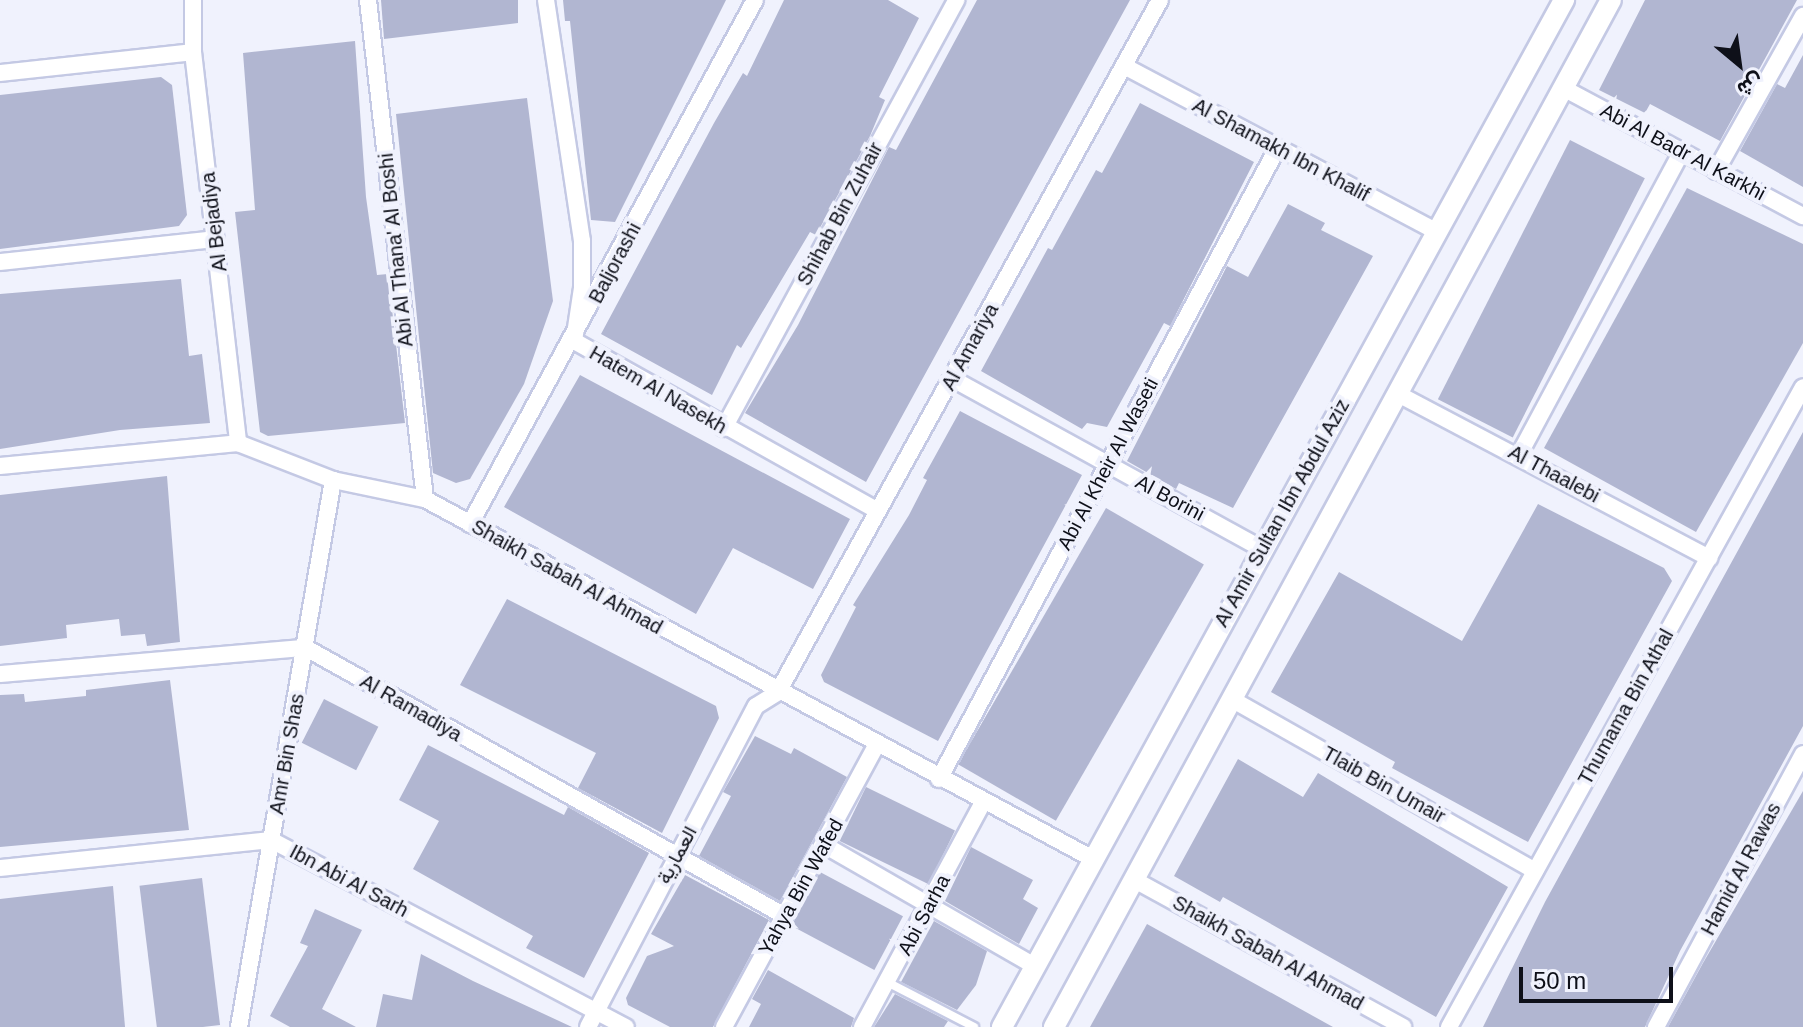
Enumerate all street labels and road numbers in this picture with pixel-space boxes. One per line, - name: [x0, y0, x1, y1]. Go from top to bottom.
- street label: Al Shamakh Ibn Khalif: [1188, 93, 1374, 207]
- street label: Abi Al Badr Al Karkhi: [1595, 98, 1771, 206]
- street label: Shihab Bin Zuhair: [792, 138, 888, 290]
- street label: Abi Al Thana' Al Boshi: [374, 151, 418, 349]
- street label: Al Bejadiya: [196, 171, 232, 273]
- street label: Baljorashi: [584, 219, 646, 307]
- street label: Al Amariya: [936, 299, 1004, 395]
- street label: Hatem Al Nasekh: [585, 341, 731, 439]
- street label: Abi Al Kheir Al Waseti: [1052, 373, 1164, 555]
- street label: Al Amir Sultan Ibn Abdul Aziz: [1208, 393, 1356, 633]
- street label: Al Thaalebi: [1504, 440, 1604, 508]
- street label: Al Borini: [1131, 470, 1209, 526]
- street label: Shaikh Sabah Al Ahmad: [466, 514, 668, 640]
- street label: Thumama Bin Athal: [1573, 624, 1679, 790]
- street label: Al Ramadiya: [356, 669, 466, 747]
- street label: Amr Bin Shas: [265, 692, 309, 816]
- street label: Tlaib Bin Umair: [1318, 741, 1450, 829]
- street label: Hamid Al Rawas: [1696, 798, 1786, 940]
- street label: Yahya Bin Wafed: [754, 815, 848, 959]
- street label: العمارية: [652, 822, 702, 888]
- street label: Ibn Abi Al Sarh: [284, 839, 414, 923]
- street label: Abi Sarha: [893, 871, 955, 959]
- street label: Shaikh Sabah Al Ahmad: [1167, 890, 1369, 1016]

